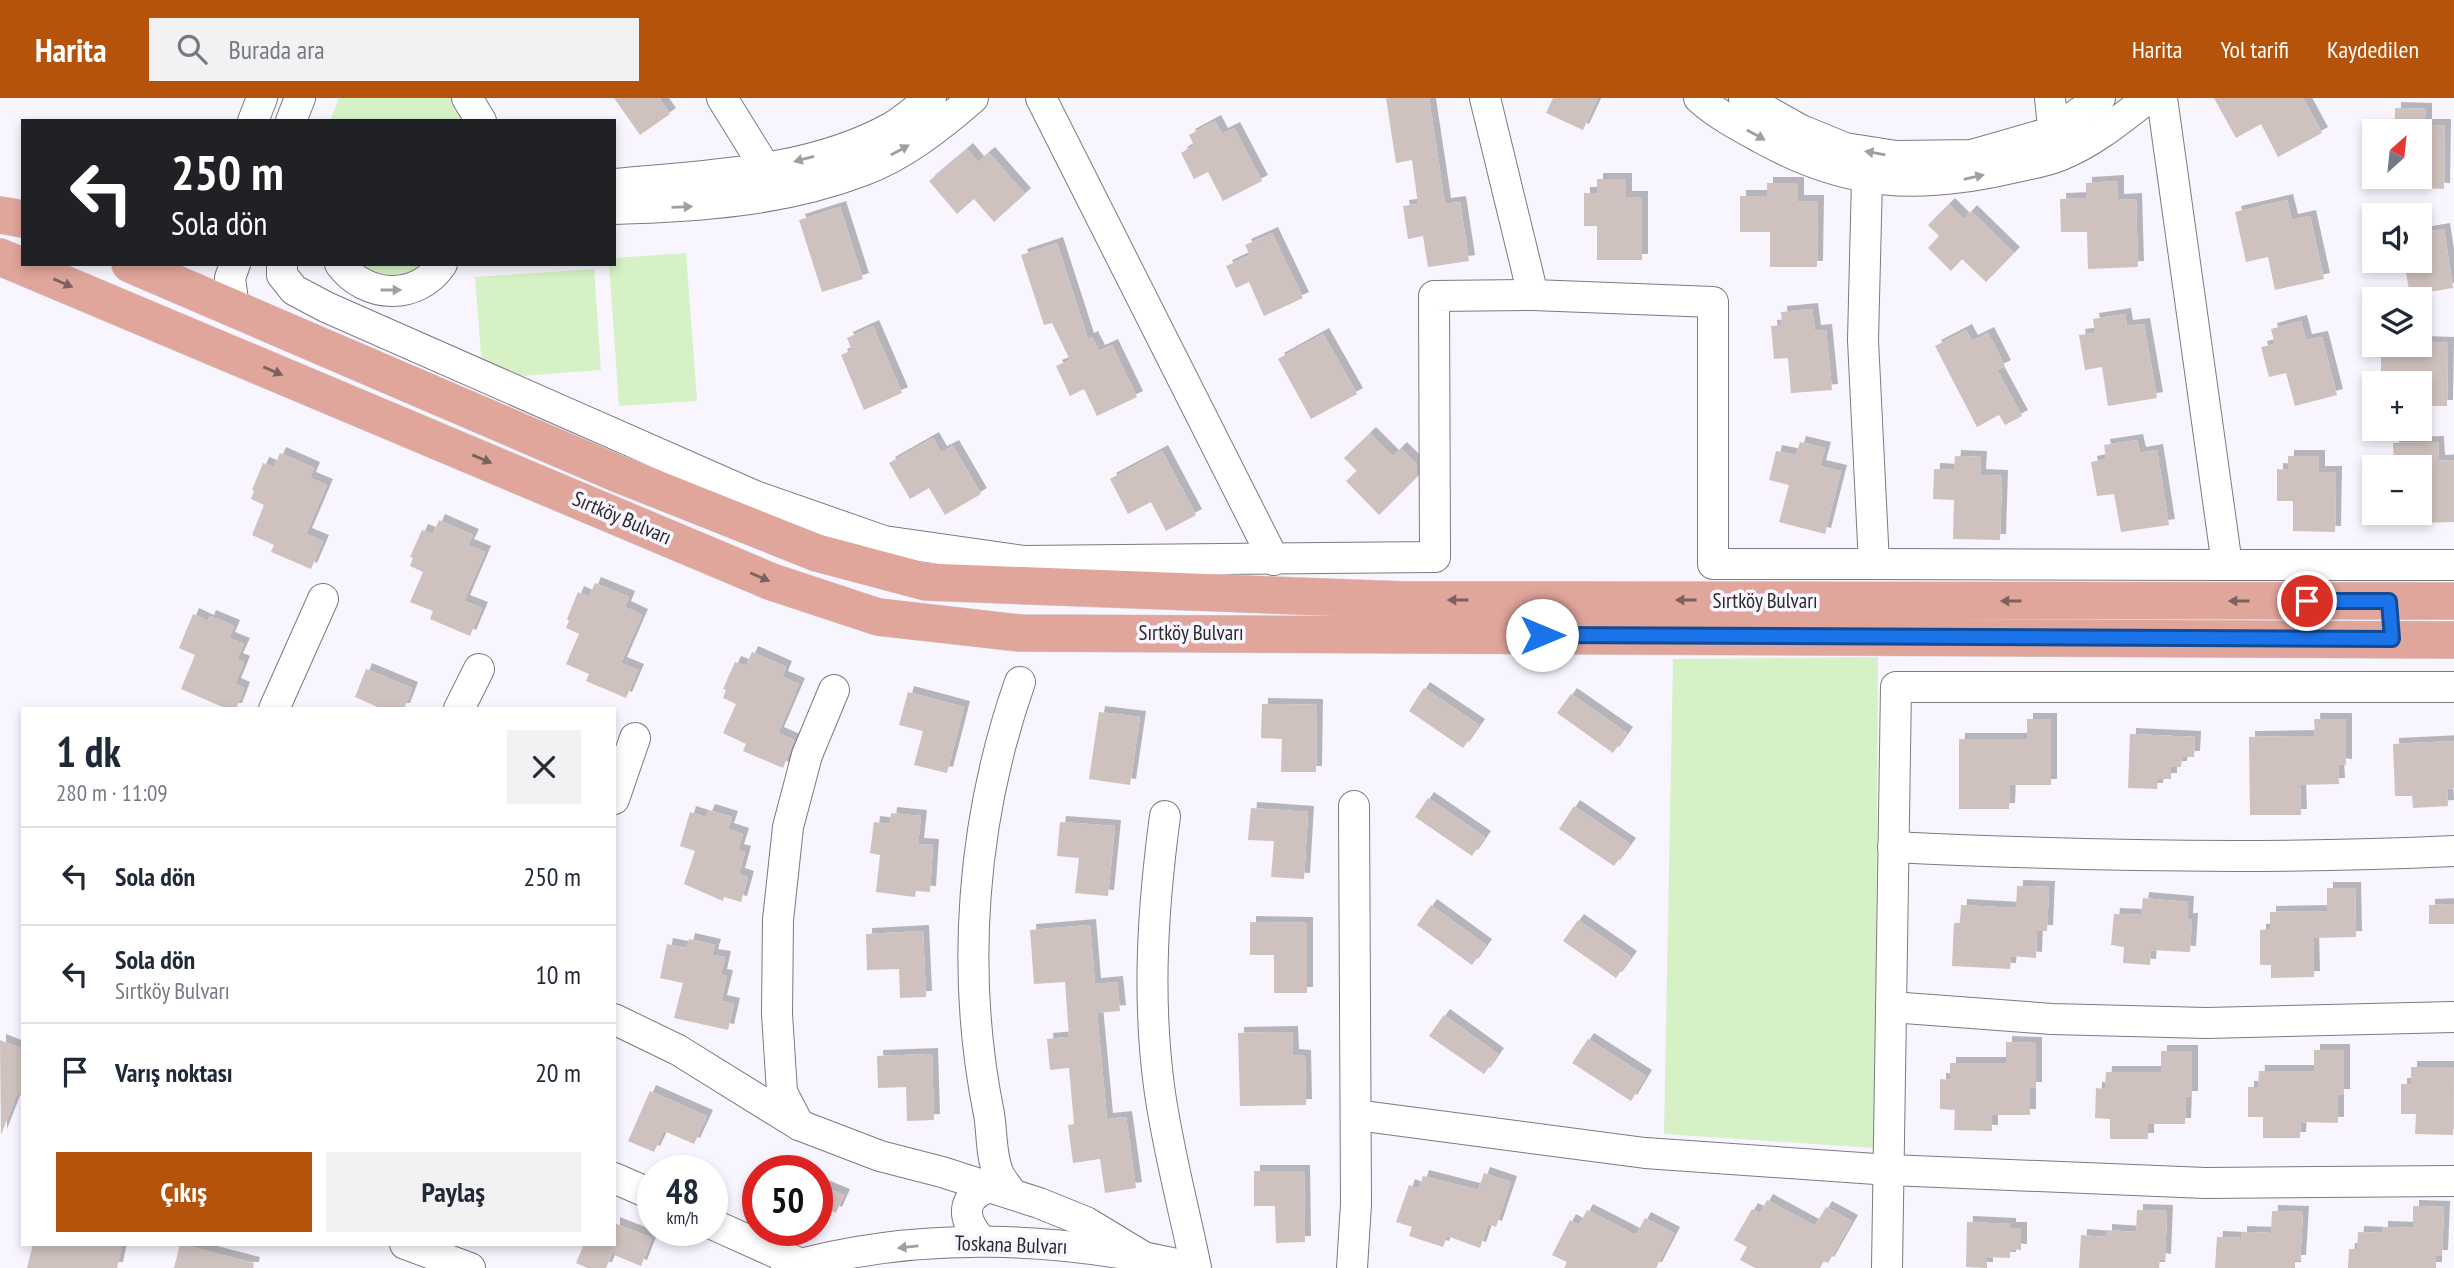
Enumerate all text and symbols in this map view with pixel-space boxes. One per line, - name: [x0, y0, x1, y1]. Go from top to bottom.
- search box: [149, 18, 639, 81]
- text: Harita: [35, 28, 107, 71]
- icon: search: [173, 30, 211, 68]
- text: Burada ara: [229, 33, 325, 66]
- text: Harita: [2132, 34, 2182, 65]
- text: Yol tarifi: [2220, 34, 2289, 65]
- text: Kaydedilen: [2327, 34, 2419, 65]
- north arrow: [2362, 119, 2432, 189]
- map controls: [2362, 119, 2432, 525]
- one-way arrow: [1746, 129, 1765, 141]
- text: 250 m: [171, 140, 284, 204]
- one-way arrow: [891, 144, 910, 156]
- icon: left: [56, 147, 147, 238]
- one-way arrow: [1864, 147, 1886, 158]
- one-way arrow: [794, 154, 815, 164]
- one-way arrow: [1963, 171, 1985, 182]
- one-way arrow: [672, 201, 694, 213]
- text: Sola dön: [171, 202, 267, 244]
- button: sound: [2362, 203, 2432, 273]
- one-way arrow: [53, 278, 74, 289]
- one-way arrow: [380, 284, 402, 296]
- button: layers: [2362, 287, 2432, 357]
- one-way arrow: [262, 366, 283, 377]
- button: +: [2362, 371, 2432, 441]
- one-way arrow: [472, 454, 493, 465]
- button: −: [2362, 455, 2432, 525]
- street label: Sırtköy Bulvarı: [569, 485, 676, 550]
- pin: [2277, 571, 2337, 631]
- one-way arrow: [749, 572, 770, 583]
- icon: arrive: [2288, 582, 2326, 620]
- street label: Sırtköy Bulvarı: [1713, 587, 1817, 614]
- one-way arrow: [1447, 594, 1469, 606]
- one-way arrow: [1675, 594, 1697, 606]
- one-way arrow: [2000, 595, 2022, 607]
- one-way arrow: [2228, 595, 2250, 607]
- position arrow: [1505, 598, 1579, 672]
- street label: Sırtköy Bulvarı: [1139, 619, 1243, 646]
- text: 1 dk: [56, 724, 121, 779]
- button: close: [507, 730, 581, 804]
- text: 280 m · 11:09: [56, 778, 168, 807]
- icon: left: [56, 857, 94, 895]
- text: Sola dön: [115, 860, 195, 893]
- text: 250 m: [523, 860, 581, 893]
- text: Sola dön: [115, 943, 195, 976]
- icon: left: [56, 955, 94, 993]
- text: 10 m: [535, 958, 581, 991]
- text: Sırtköy Bulvarı: [115, 976, 230, 1005]
- icon: arrive: [56, 1053, 94, 1091]
- text: Varış noktası: [115, 1056, 233, 1089]
- text: 20 m: [535, 1056, 581, 1089]
- button: Çıkış: [56, 1152, 312, 1232]
- button: Paylaş: [326, 1152, 581, 1232]
- speed limit sign: 50: [742, 1155, 833, 1246]
- text: 48: [666, 1168, 699, 1214]
- text: km/h: [667, 1206, 698, 1229]
- street label: Toskana Bulvarı: [954, 1229, 1068, 1260]
- one-way arrow: [896, 1242, 918, 1253]

